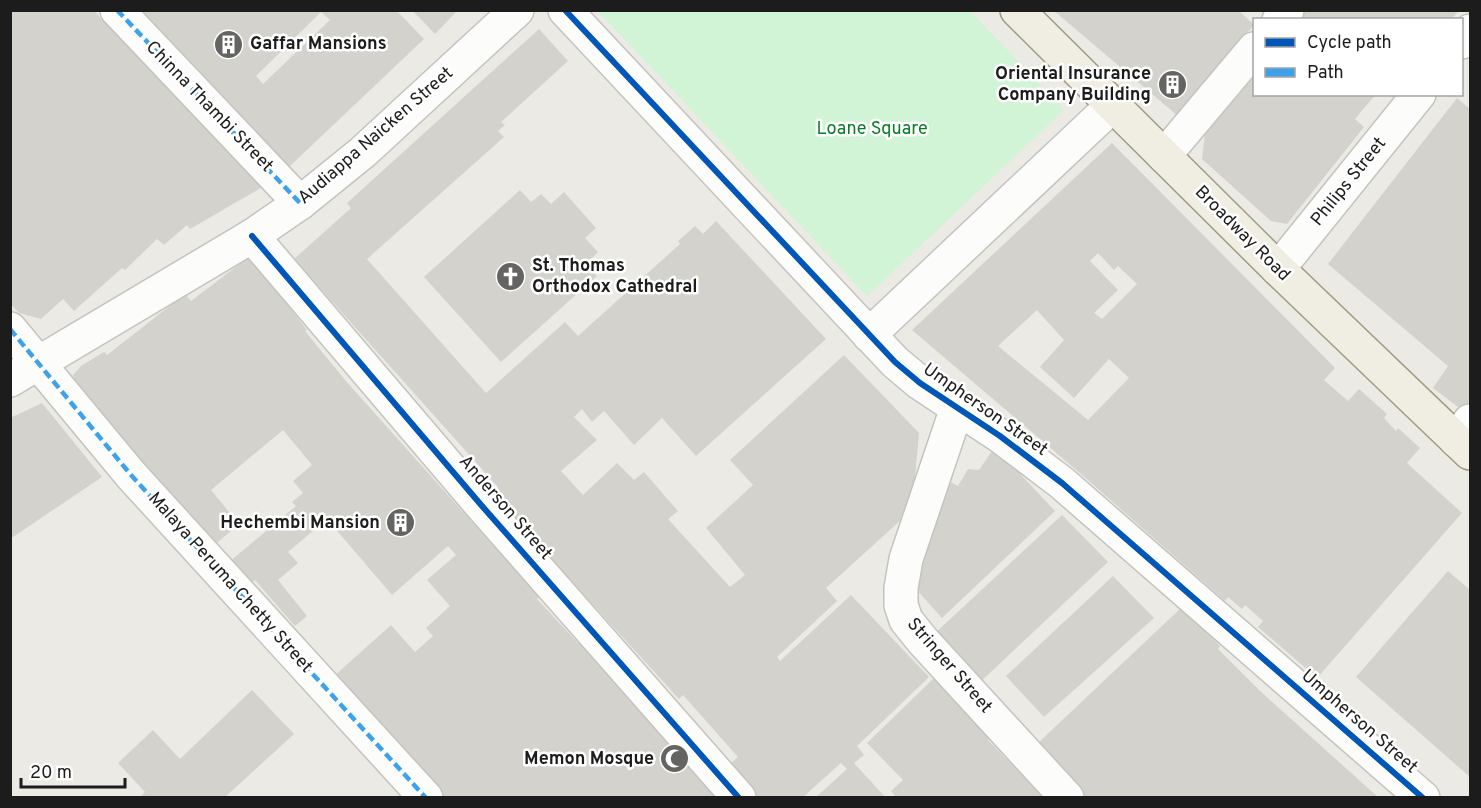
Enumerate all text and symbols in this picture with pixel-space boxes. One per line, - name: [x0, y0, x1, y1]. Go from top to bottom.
- legend: [1253, 18, 1463, 96]
- building icon: Gaffar Mansions: [213, 28, 245, 60]
- text: Cycle path: [1307, 32, 1392, 55]
- place label: Gaffar Mansions: [250, 33, 387, 56]
- street label: Chinna Thambi Street: [140, 36, 278, 178]
- street label: Audiappa Naicken Street: [293, 62, 459, 210]
- text: Path: [1307, 62, 1344, 85]
- place label: Oriental Insurance Company Building: [995, 63, 1151, 107]
- building icon: Oriental Insurance Company Building: [1156, 68, 1188, 100]
- park label: Loane Square: [816, 118, 928, 141]
- street label: Philips Street: [1306, 133, 1392, 231]
- street label: Broadway Road: [1189, 181, 1295, 287]
- place label: St. Thomas Orthodox Cathedral: [532, 255, 697, 299]
- church icon: St. Thomas Orthodox Cathedral: [495, 260, 527, 292]
- street label: Umpherson Street: [918, 358, 1052, 462]
- street label: Anderson Street: [453, 451, 557, 565]
- street label: Malaya Peruma Chetty Street: [143, 488, 317, 678]
- building icon: Hechembi Mansion: [385, 507, 417, 539]
- place label: Hechembi Mansion: [220, 512, 380, 535]
- street label: Stringer Street: [901, 613, 997, 719]
- street label: Umpherson Street: [1296, 665, 1422, 779]
- mosque icon: Memon Mosque: [659, 743, 691, 775]
- place label: Memon Mosque: [524, 748, 654, 771]
- scale bar: [21, 751, 124, 789]
- text: 20 m: [30, 762, 72, 785]

